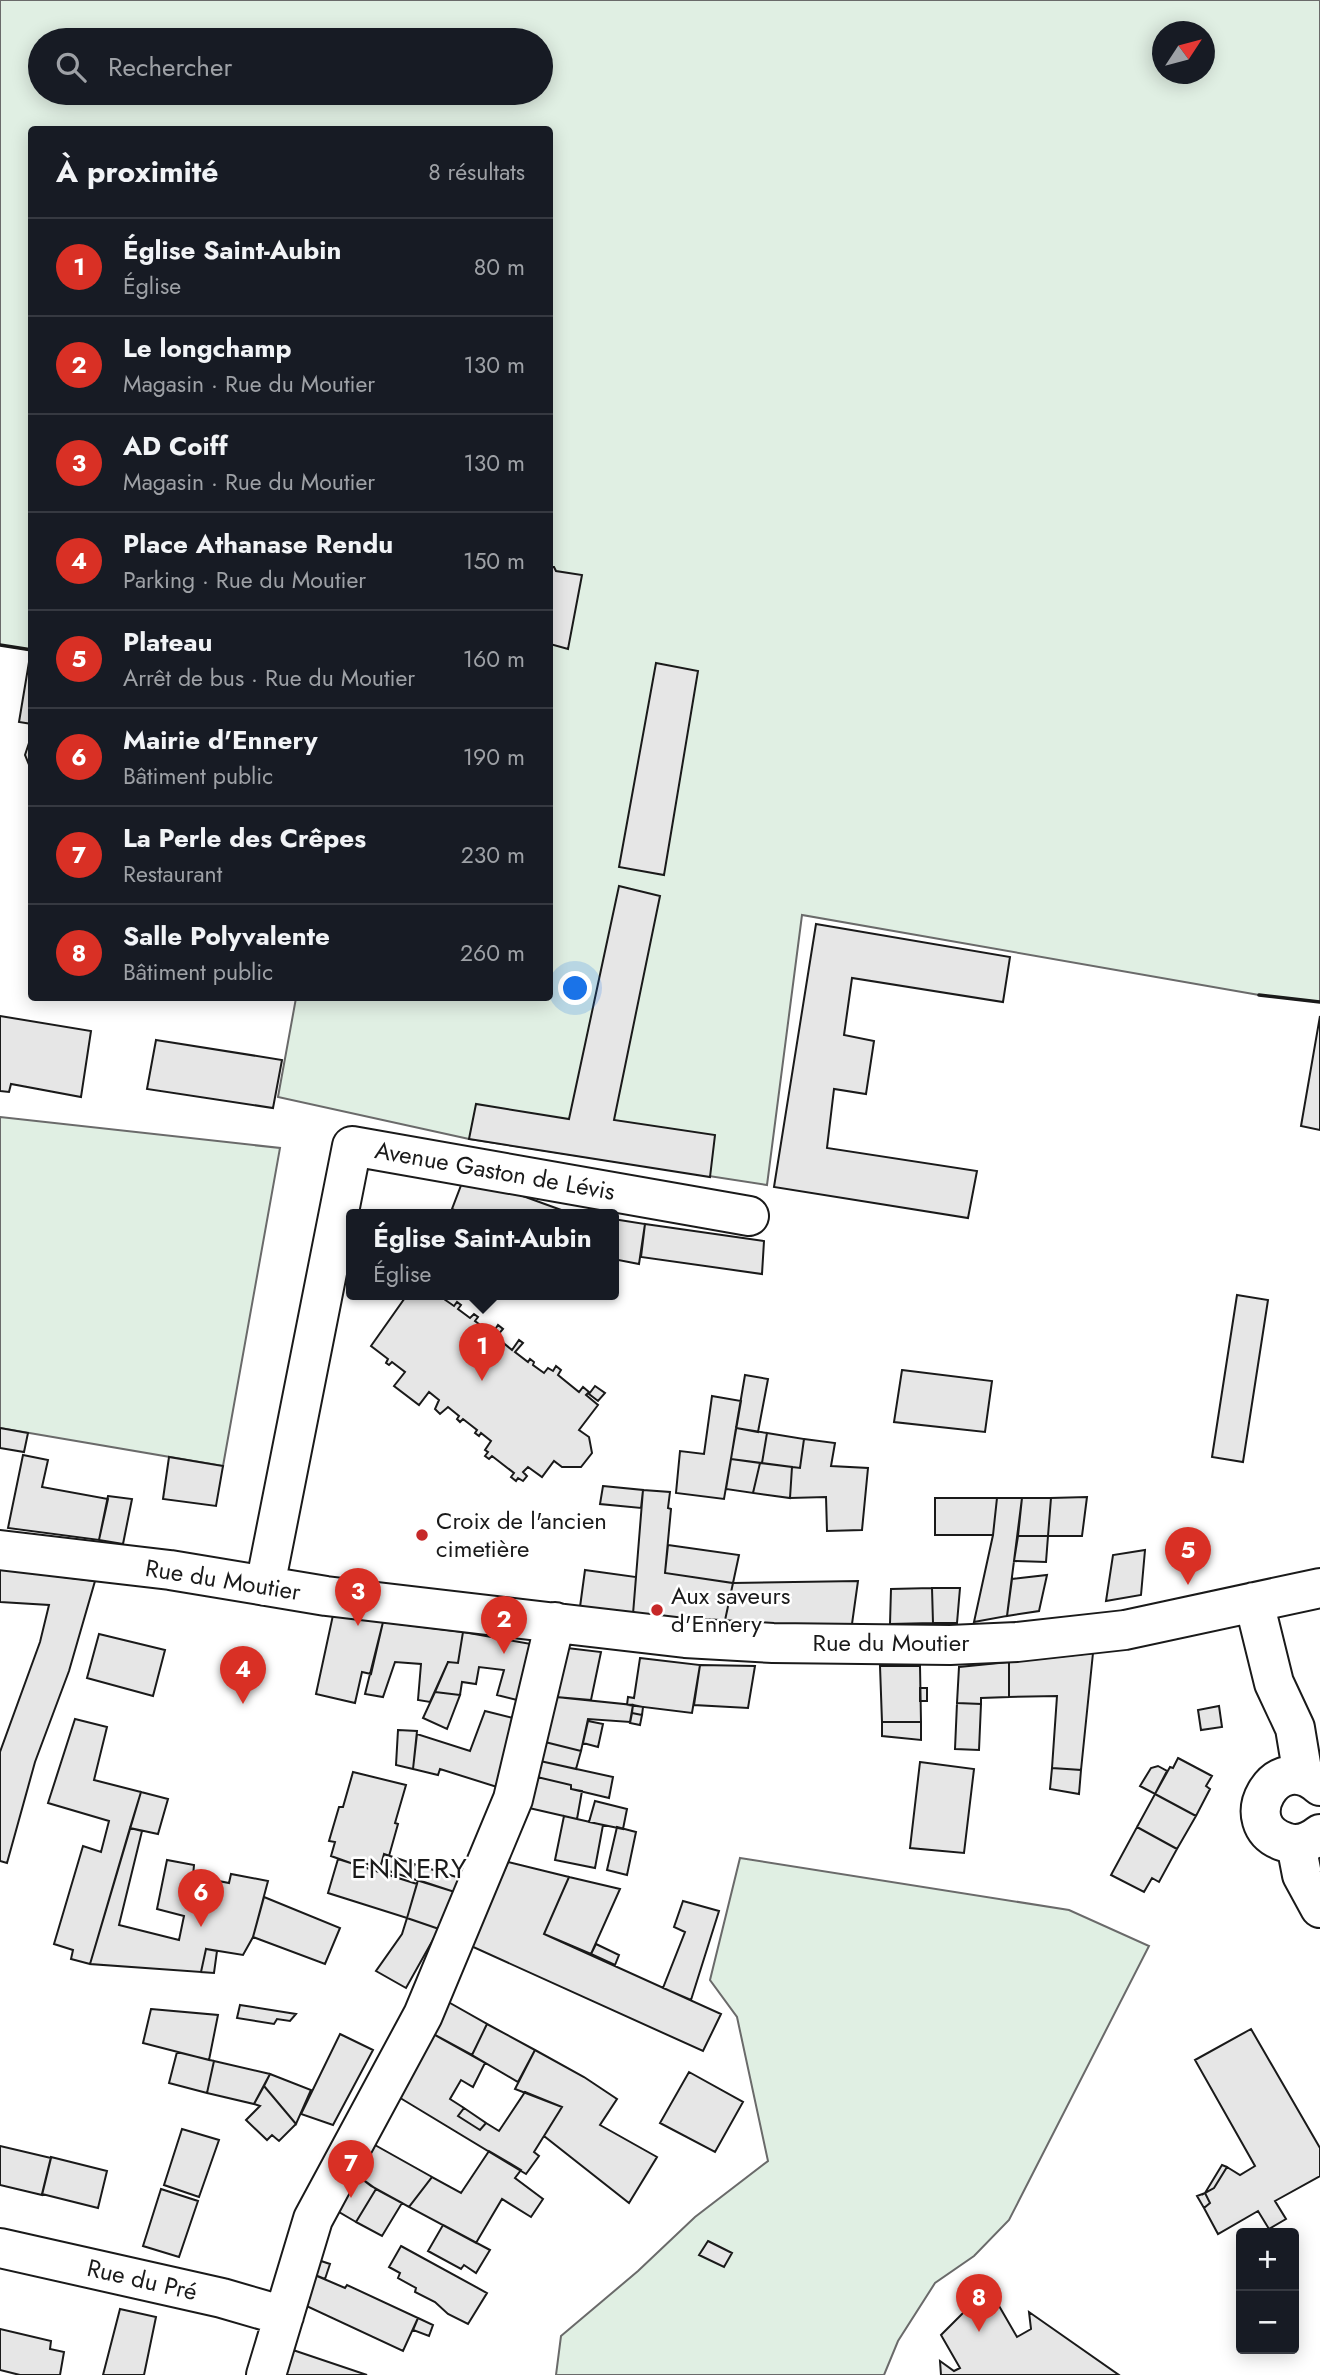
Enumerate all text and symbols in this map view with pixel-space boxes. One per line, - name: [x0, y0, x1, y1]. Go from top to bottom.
- north arrow: [1152, 21, 1215, 84]
- search box: [28, 28, 553, 105]
- icon: search: [52, 48, 90, 86]
- text: Rechercher: [108, 48, 232, 86]
- text: À proximité: [56, 150, 219, 193]
- text: 8 résultats: [428, 155, 525, 189]
- text: Église Saint-Aubin: [123, 231, 341, 269]
- text: 1: [73, 250, 85, 284]
- text: 80 m: [474, 250, 525, 284]
- text: Église: [123, 269, 181, 303]
- text: Le longchamp: [123, 329, 292, 367]
- text: 2: [71, 348, 87, 382]
- text: 130 m: [463, 348, 525, 382]
- text: Magasin · Rue du Moutier: [123, 367, 375, 401]
- text: AD Coiff: [123, 427, 228, 465]
- text: 3: [72, 446, 86, 480]
- text: 130 m: [463, 446, 525, 480]
- text: Magasin · Rue du Moutier: [123, 465, 375, 499]
- text: Place Athanase Rendu: [123, 525, 393, 563]
- text: 4: [71, 544, 87, 578]
- text: 150 m: [463, 544, 525, 578]
- text: Parking · Rue du Moutier: [123, 563, 366, 597]
- text: Plateau: [123, 623, 212, 661]
- text: 5: [72, 642, 86, 676]
- text: 160 m: [463, 642, 525, 676]
- text: Arrêt de bus · Rue du Moutier: [123, 661, 415, 695]
- text: Mairie d'Ennery: [123, 721, 317, 759]
- text: 6: [71, 740, 87, 774]
- text: 190 m: [463, 740, 525, 774]
- text: Bâtiment public: [123, 759, 273, 793]
- text: La Perle des Crêpes: [123, 819, 366, 857]
- text: 7: [72, 838, 86, 872]
- text: 230 m: [461, 838, 525, 872]
- text: Restaurant: [123, 857, 222, 891]
- text: Salle Polyvalente: [123, 917, 330, 955]
- text: 8: [72, 936, 86, 970]
- text: 260 m: [460, 936, 525, 970]
- text: Bâtiment public: [123, 955, 273, 989]
- your location: [558, 971, 592, 1005]
- street label: Avenue Gaston de Lévis: [372, 1132, 618, 1209]
- popup: [346, 1209, 619, 1300]
- text: Église Saint-Aubin: [373, 1219, 592, 1257]
- text: Église: [373, 1257, 431, 1291]
- pin: 1: [459, 1323, 505, 1381]
- place label: Croix de l'ancien cimetière: [436, 1503, 607, 1566]
- marker: Croix de l'ancien cimetière: [414, 1527, 430, 1543]
- pin: 5: [1165, 1527, 1211, 1585]
- street label: Rue du Moutier: [143, 1550, 304, 1609]
- pin: 3: [335, 1568, 381, 1626]
- place label: Aux saveurs d'Ennery: [671, 1578, 790, 1641]
- pin: 2: [481, 1596, 527, 1654]
- marker: Aux saveurs d'Ennery: [649, 1602, 665, 1618]
- street label: Rue du Moutier: [813, 1625, 970, 1660]
- pin: 4: [220, 1646, 266, 1704]
- district label: ENNERY: [351, 1848, 469, 1889]
- pin: 6: [178, 1869, 224, 1927]
- pin: 7: [328, 2140, 374, 2198]
- map controls: [1236, 2228, 1299, 2354]
- button: +: [1236, 2228, 1299, 2291]
- street label: Rue du Pré: [84, 2250, 201, 2309]
- pin: 8: [956, 2274, 1002, 2332]
- button: −: [1236, 2291, 1299, 2354]

